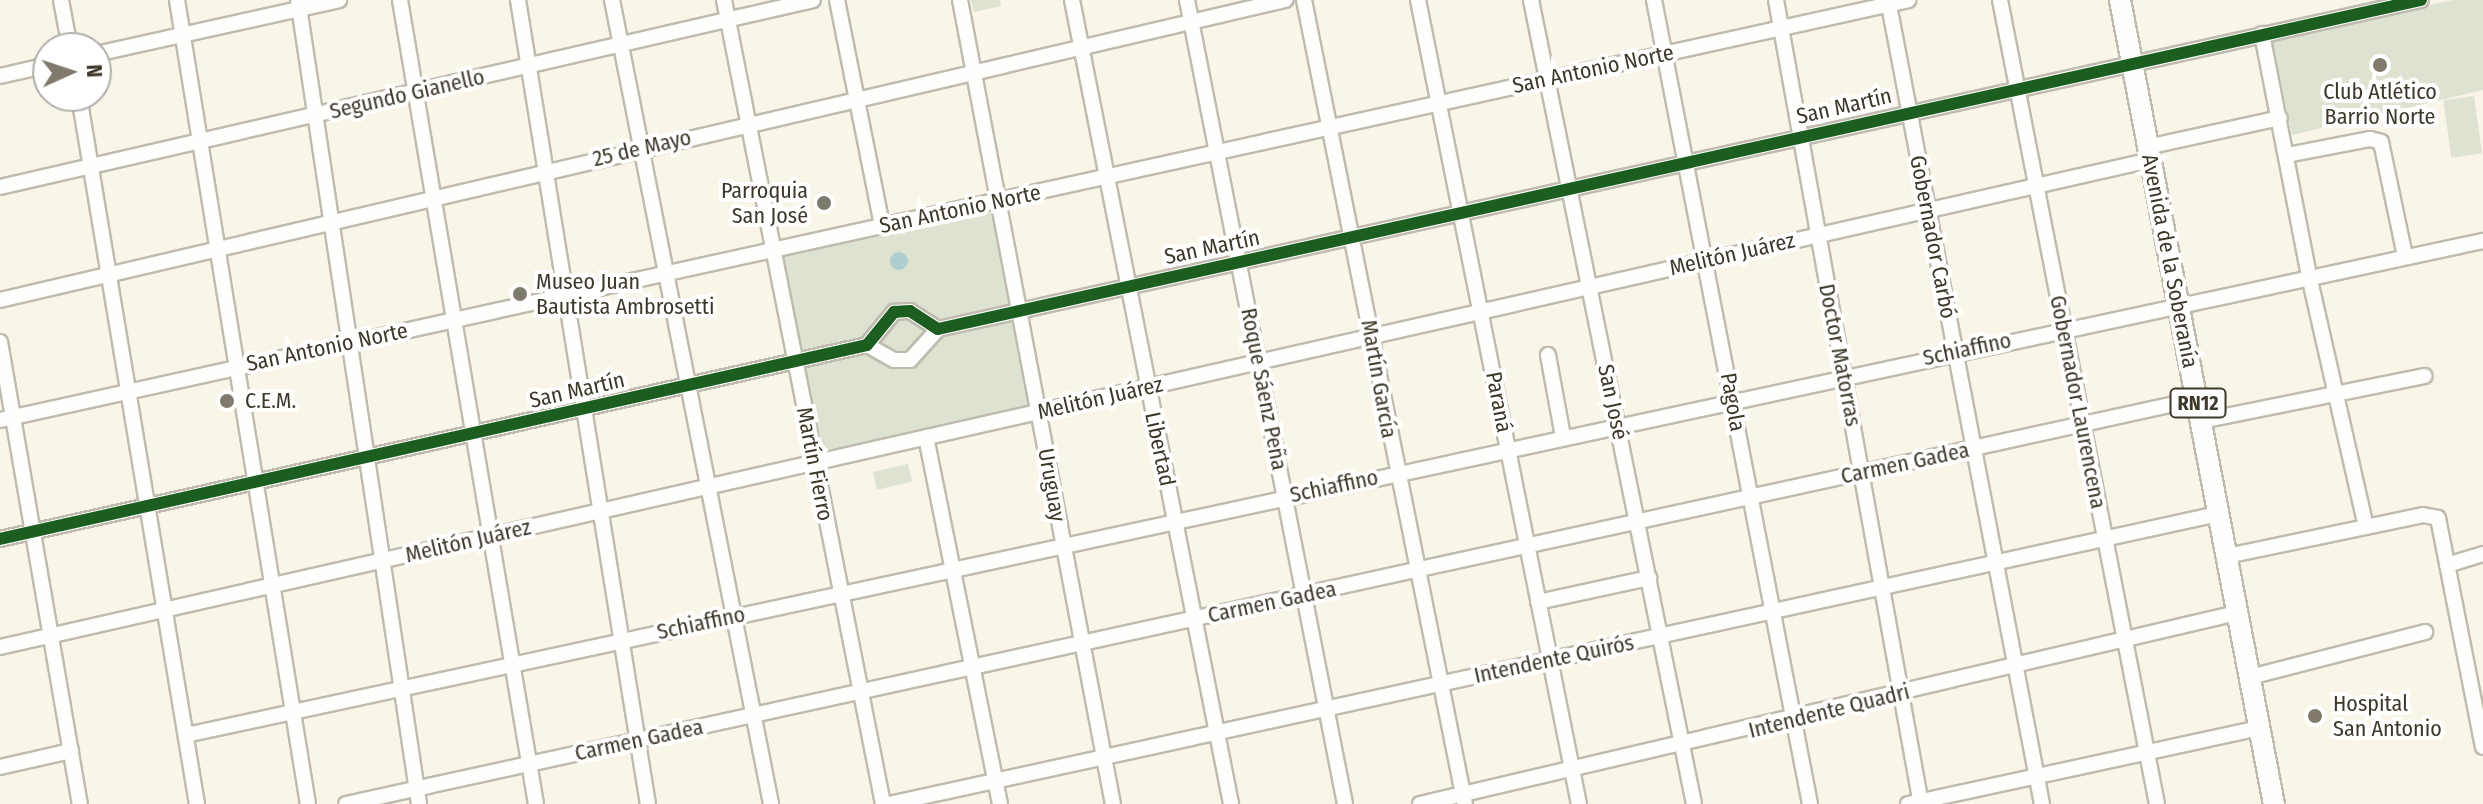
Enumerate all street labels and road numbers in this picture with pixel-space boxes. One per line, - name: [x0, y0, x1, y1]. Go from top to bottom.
- street label: San Antonio Norte: [1510, 39, 1676, 99]
- street label: Segundo Gianello: [327, 63, 487, 125]
- street label: San Martín: [1794, 82, 1894, 130]
- street label: 25 de Mayo: [590, 124, 694, 172]
- street label: Avenida de la Soberanía: [2136, 152, 2204, 370]
- street label: Gobernador Carbó: [1904, 153, 1962, 321]
- street label: San Antonio Norte: [877, 179, 1043, 239]
- street label: San Martín: [1162, 224, 1262, 270]
- street label: Melitón Juárez: [1667, 227, 1797, 281]
- street label: Doctor Matorras: [1813, 282, 1867, 428]
- street label: Gobernador Laurencena: [2044, 293, 2112, 511]
- street label: Roque Sáenz Peña: [1235, 306, 1293, 472]
- street label: San Antonio Norte: [244, 317, 410, 377]
- street label: Martín García: [1356, 318, 1402, 440]
- street label: Schiaffino: [1920, 327, 2014, 371]
- street label: San José: [1592, 362, 1634, 442]
- street label: San Martín: [527, 366, 627, 414]
- street label: Paraná: [1480, 369, 1518, 435]
- street label: Melitón Juárez: [1035, 371, 1165, 425]
- street label: Pagola: [1715, 371, 1751, 433]
- road number: RN12: [2168, 387, 2228, 419]
- street label: Martín Fierro: [791, 405, 839, 523]
- street label: Libertad: [1139, 410, 1181, 488]
- street label: Carmen Gadea: [1838, 437, 1972, 489]
- street label: Uruguay: [1033, 446, 1071, 524]
- street label: Schiaffino: [1287, 464, 1381, 508]
- street label: Melitón Juárez: [403, 514, 533, 568]
- street label: Carmen Gadea: [1205, 576, 1339, 628]
- street label: Schiaffino: [654, 601, 748, 645]
- street label: Intendente Quirós: [1472, 629, 1636, 689]
- street label: Intendente Quadri: [1746, 678, 1912, 744]
- street label: Carmen Gadea: [572, 714, 706, 766]

